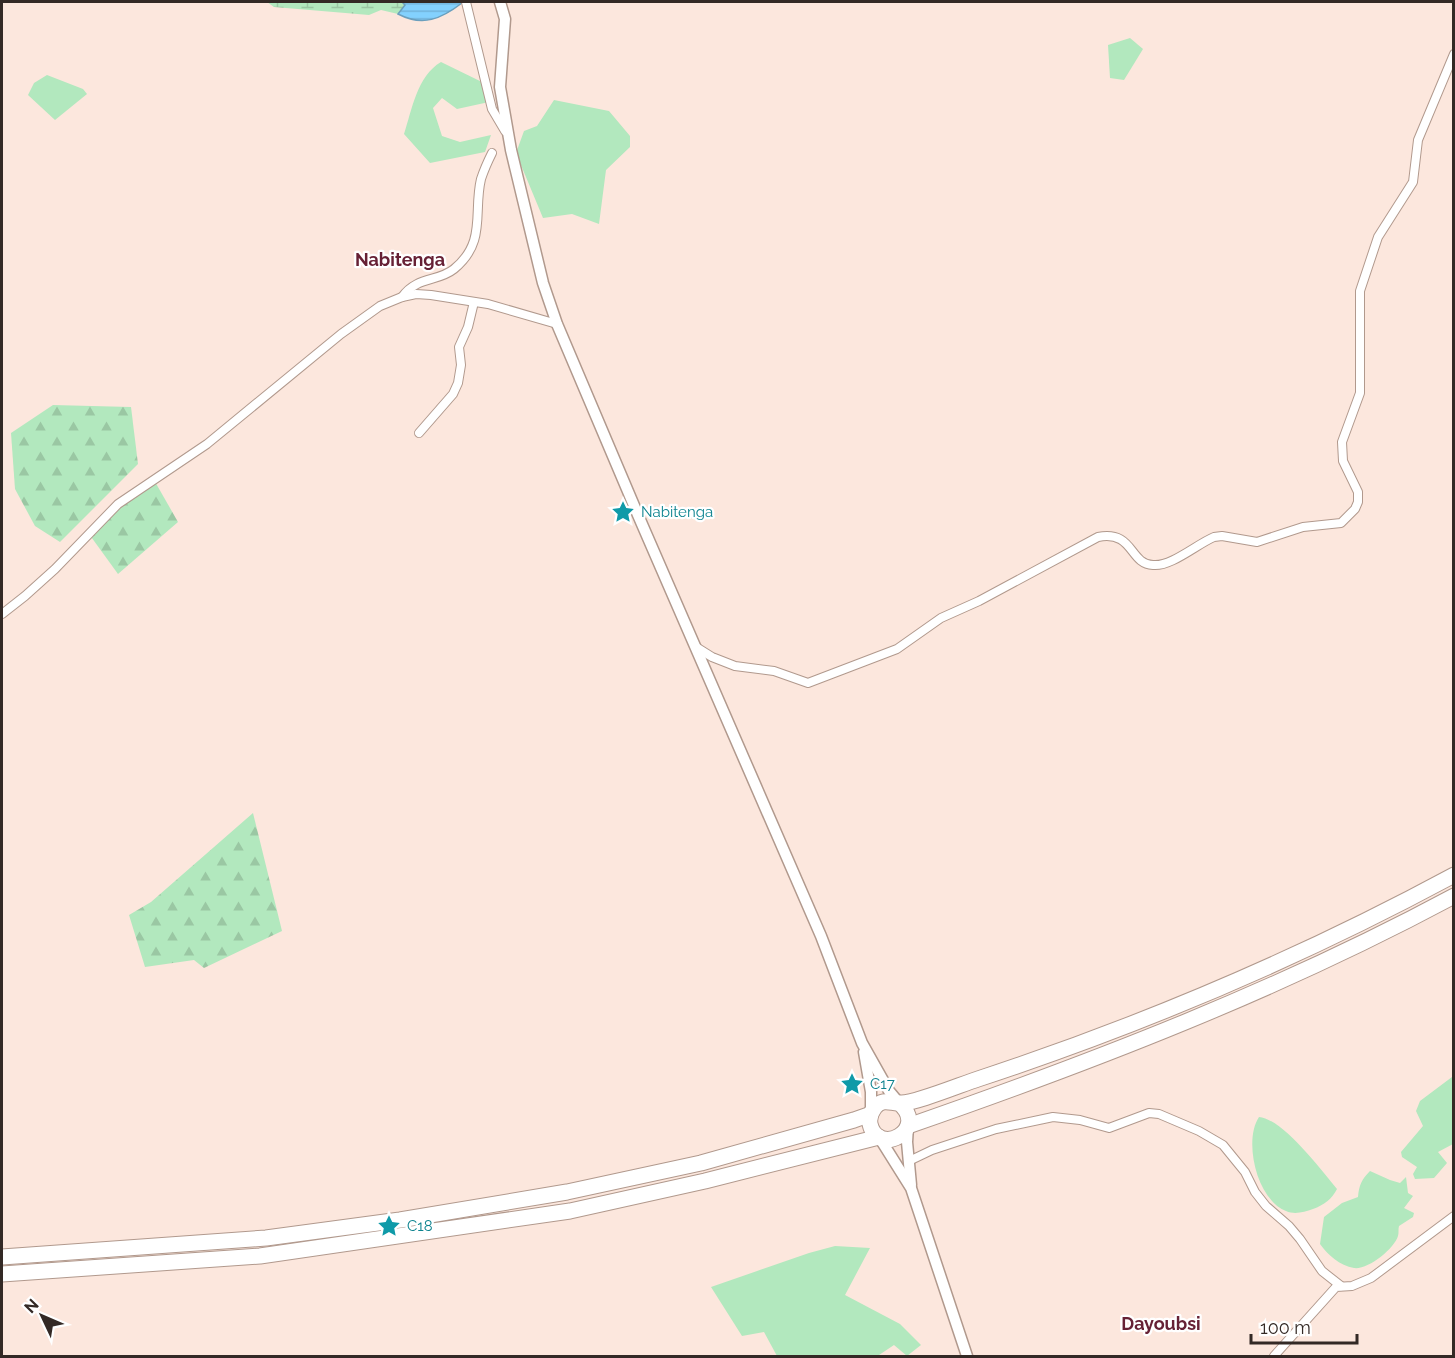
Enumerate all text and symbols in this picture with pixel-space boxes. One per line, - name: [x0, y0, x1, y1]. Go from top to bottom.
- district label: Nabitenga: [355, 249, 445, 270]
- place icon: Nabitenga: [610, 499, 636, 525]
- place label: Nabitenga: [641, 503, 713, 521]
- place icon: C17: [839, 1071, 865, 1097]
- place label: C17: [870, 1075, 895, 1093]
- place icon: C18: [376, 1213, 402, 1239]
- place label: C18: [407, 1217, 433, 1235]
- north arrow: [12, 1286, 72, 1346]
- text: N: [20, 1295, 43, 1317]
- scale bar: [1251, 1307, 1358, 1345]
- district label: Dayoubsi: [1121, 1313, 1201, 1334]
- text: 100 m: [1260, 1317, 1311, 1338]

